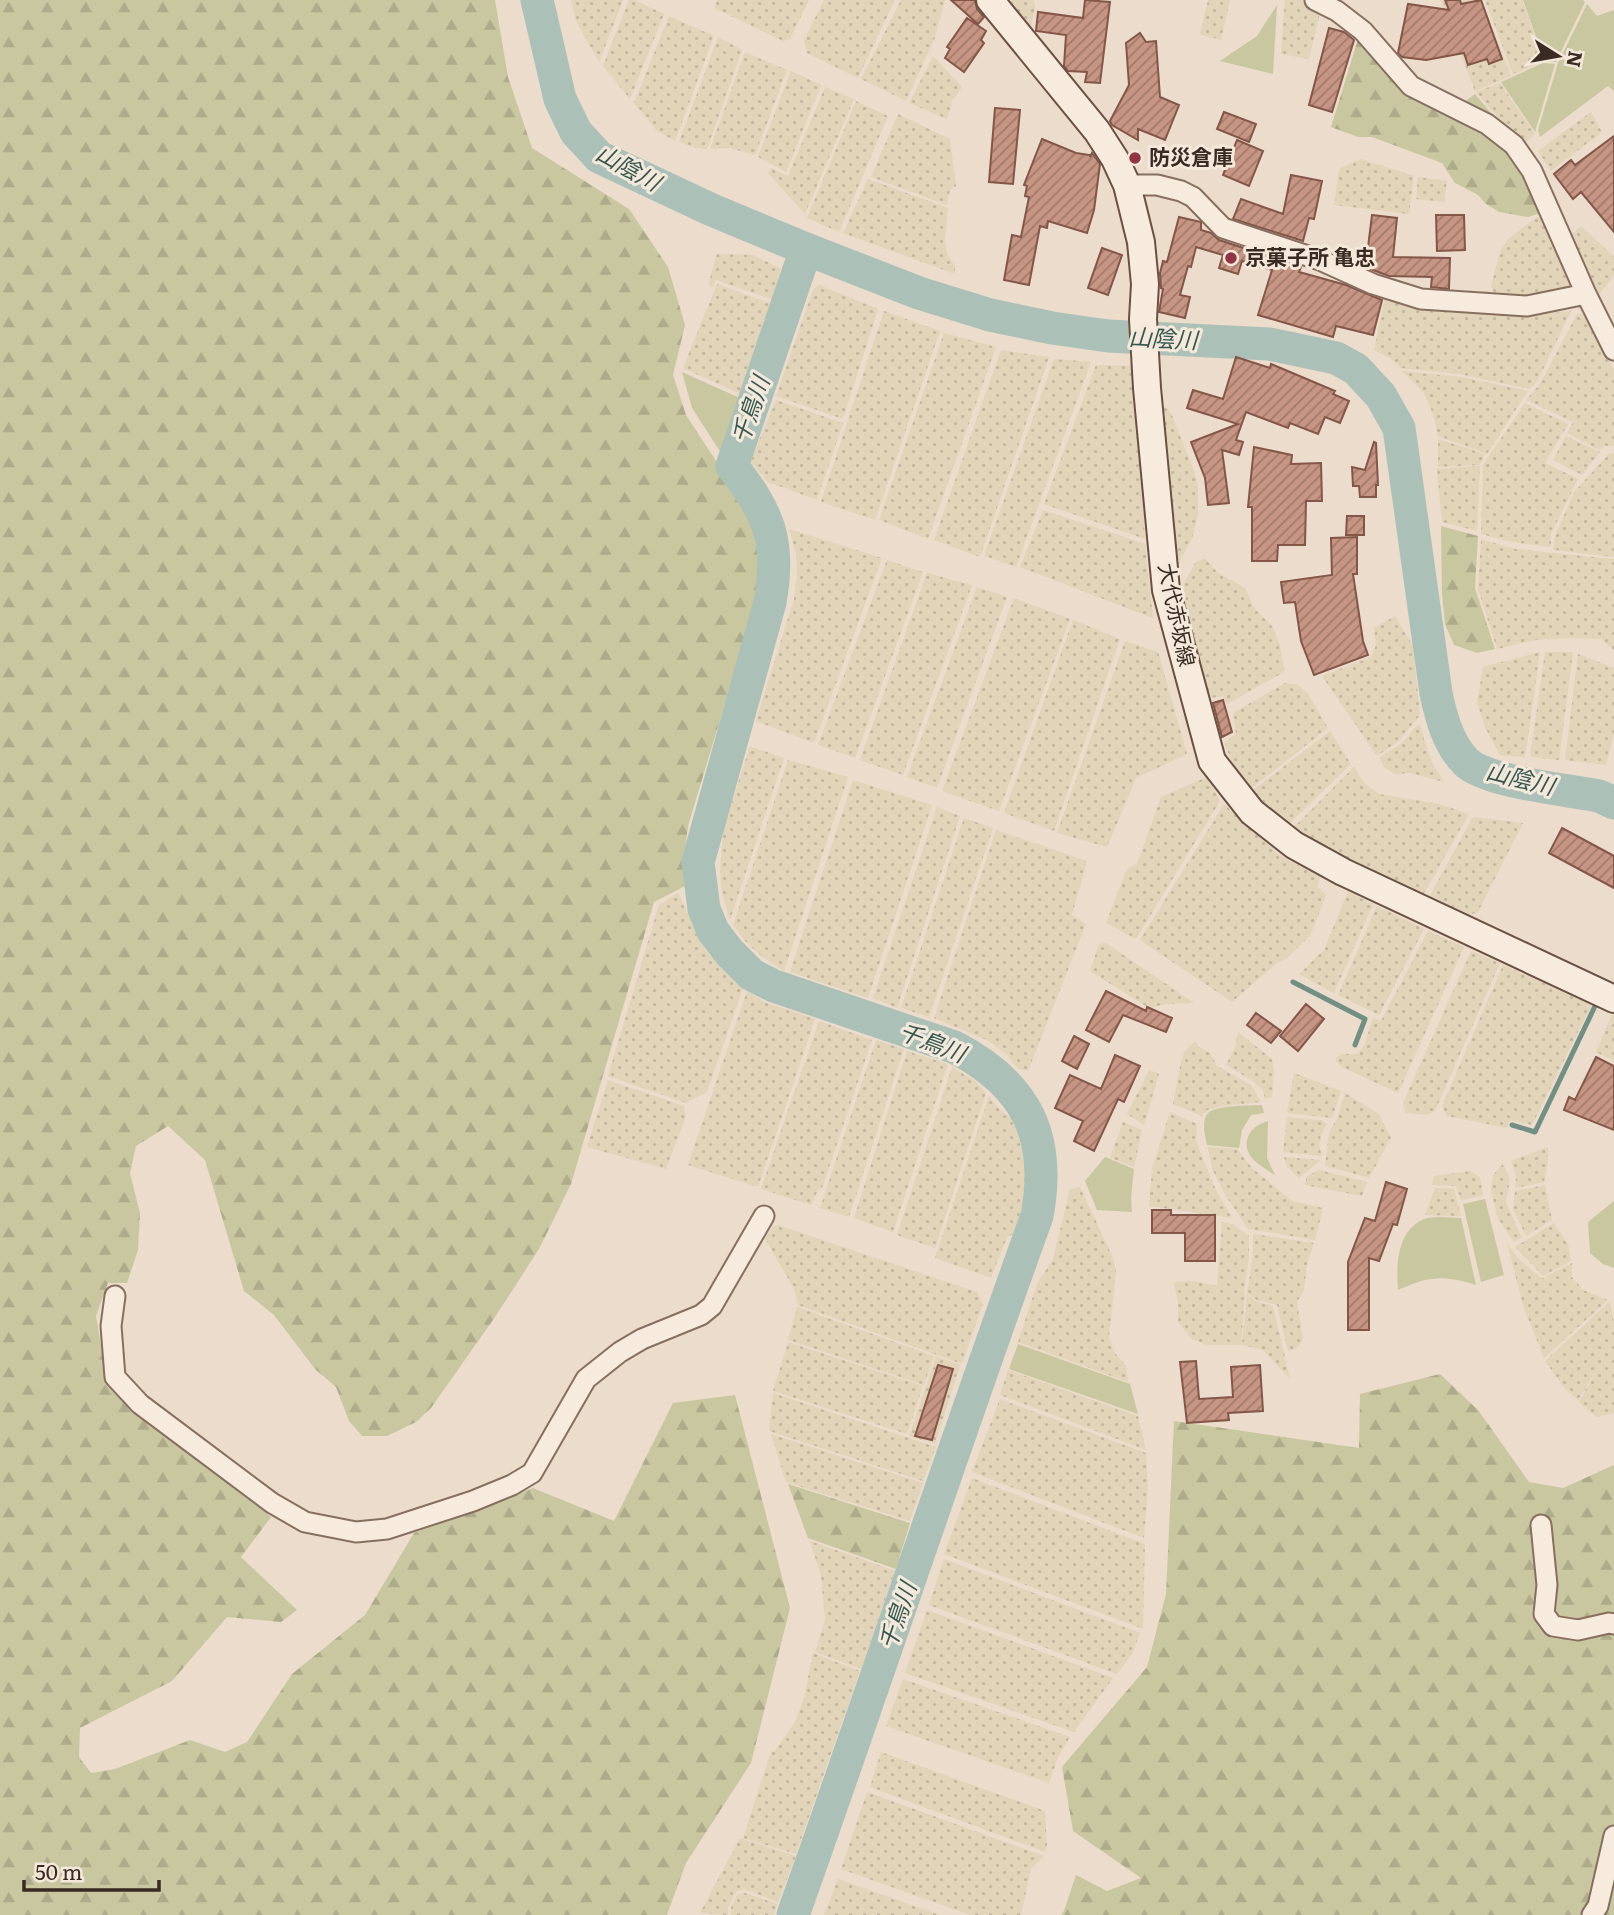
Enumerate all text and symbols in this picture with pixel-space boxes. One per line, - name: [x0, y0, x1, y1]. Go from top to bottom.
- north arrow: [1523, 21, 1593, 91]
- text: N: [1560, 49, 1591, 70]
- water label: 山陰川: [591, 135, 670, 199]
- place label: 防災倉庫: [1149, 140, 1233, 171]
- marker: 防災倉庫: [1127, 150, 1143, 166]
- place label: 京菓子所 亀忠: [1245, 240, 1375, 271]
- marker: 京菓子所 亀忠: [1223, 250, 1239, 266]
- water label: 山陰川: [1128, 318, 1201, 356]
- water label: 千鳥川: [722, 368, 777, 448]
- street label: 大代赤坂線: [1152, 560, 1205, 669]
- water label: 山陰川: [1483, 752, 1561, 803]
- water label: 千鳥川: [894, 1013, 974, 1070]
- water label: 千鳥川: [869, 1574, 924, 1654]
- scale bar: [24, 1848, 159, 1892]
- text: 50 m: [35, 1855, 82, 1886]

